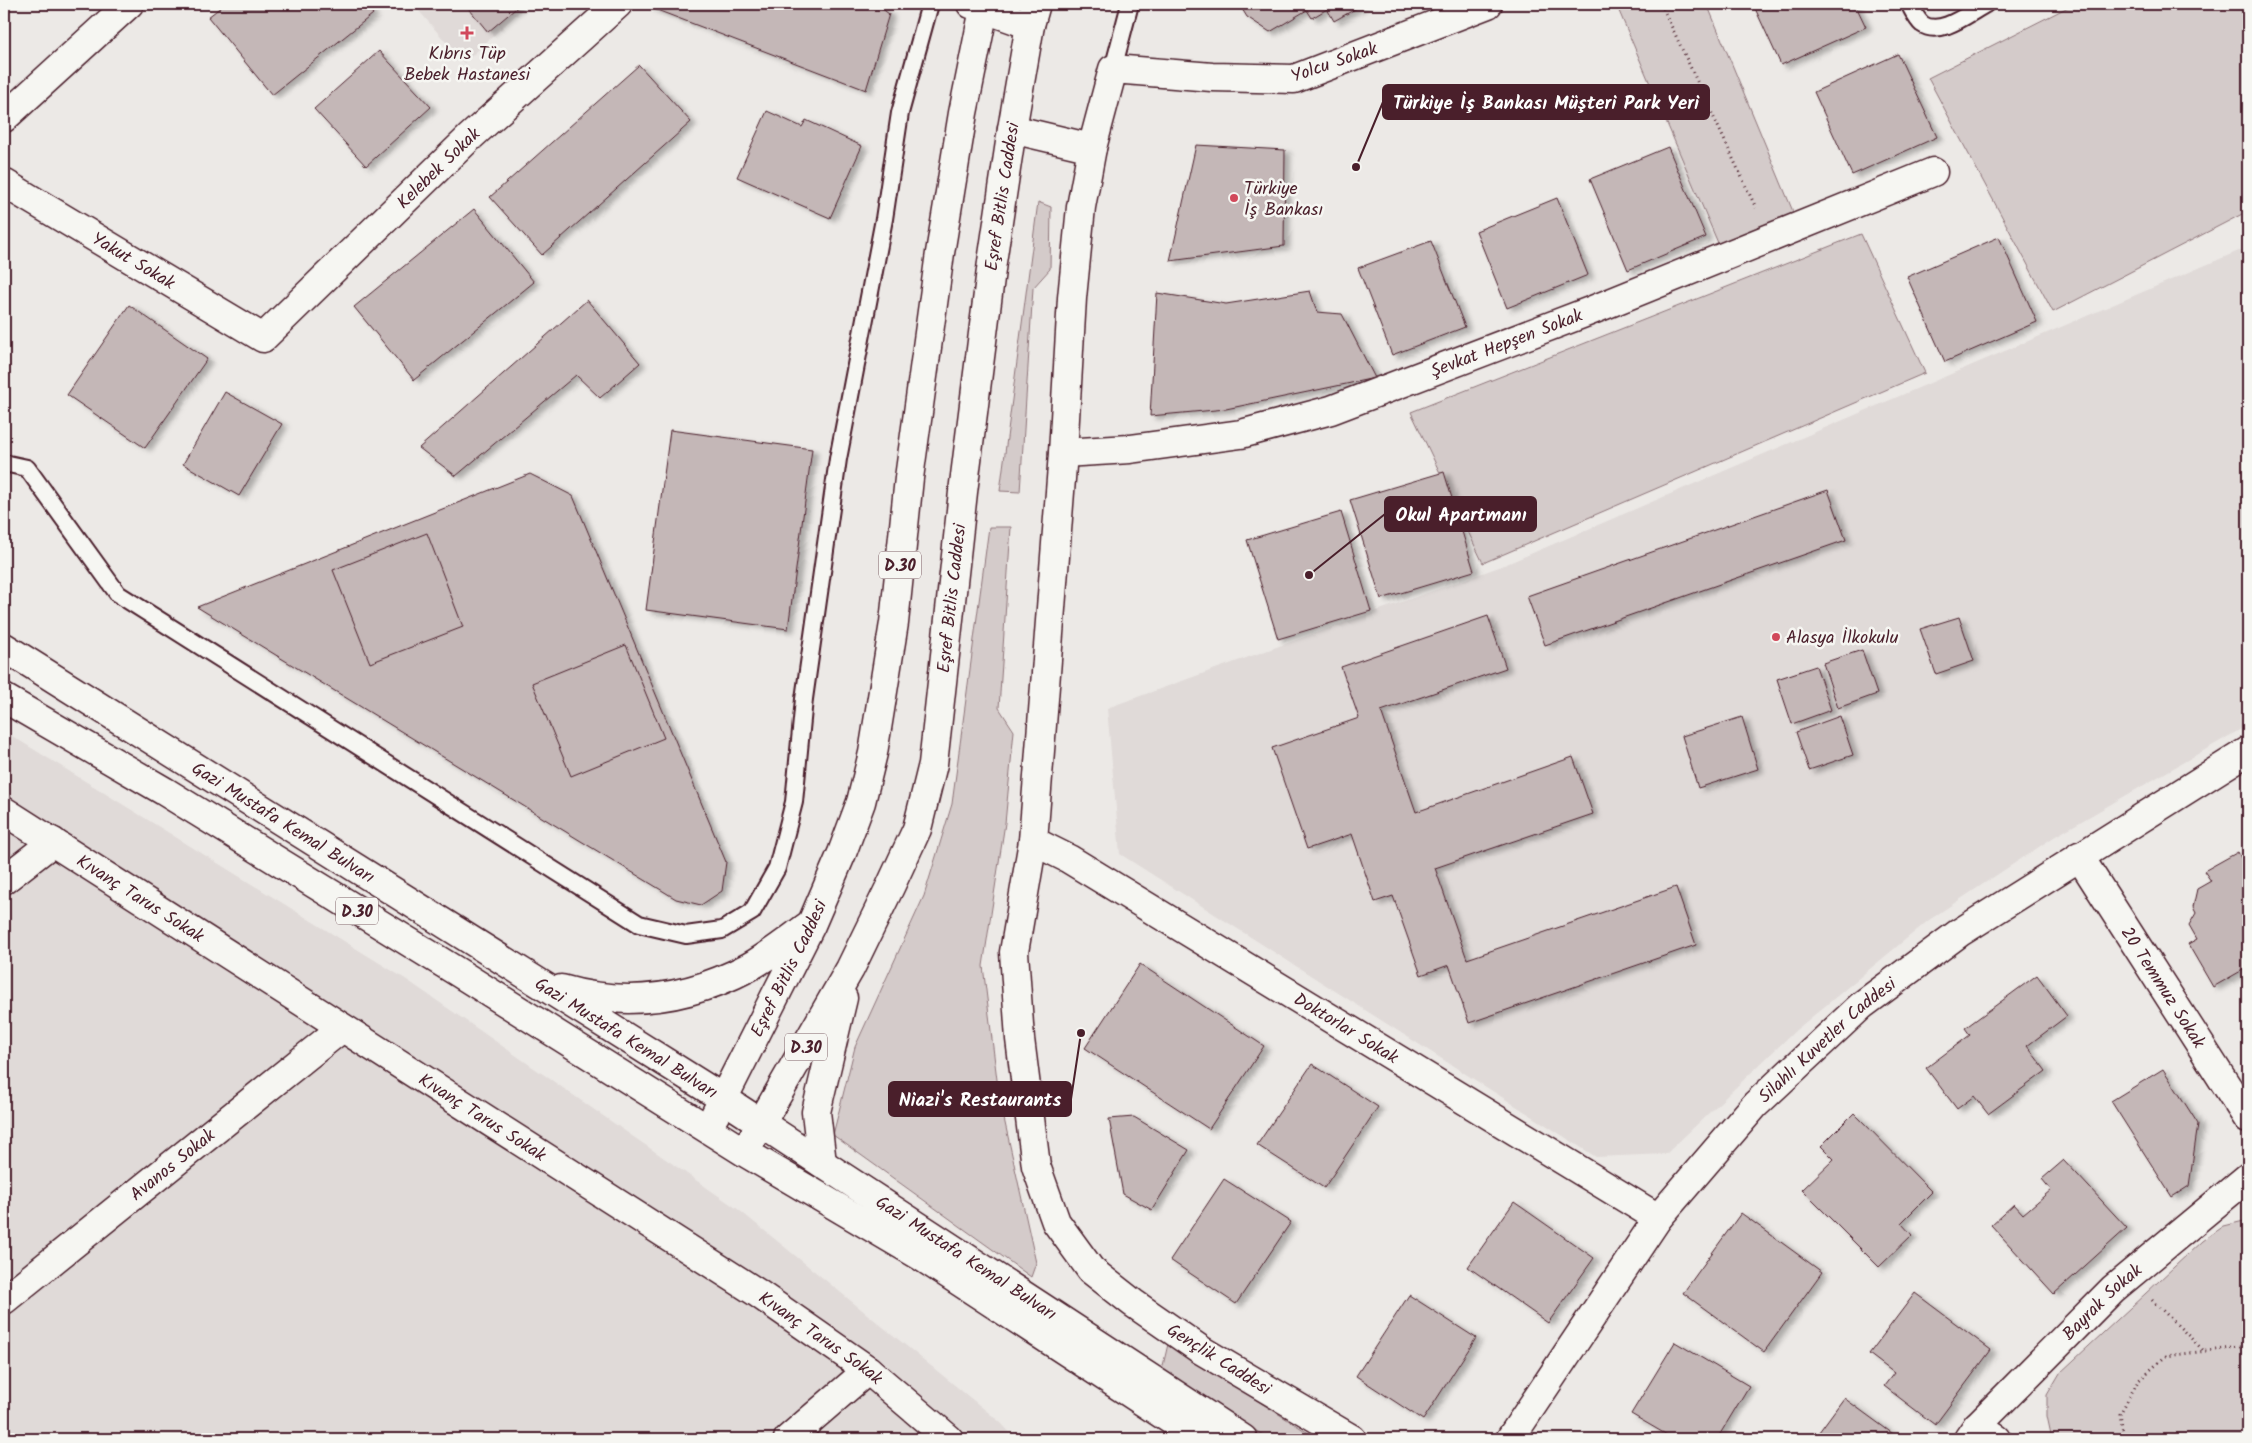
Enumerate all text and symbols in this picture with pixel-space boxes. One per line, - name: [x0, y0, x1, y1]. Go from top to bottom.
- marker: Kıbrıs Tüp Bebek Hastanesi: [460, 26, 474, 40]
- street label: Yolcu Sokak: [1287, 35, 1382, 92]
- place label: Kıbrıs Tüp Bebek Hastanesi: [404, 40, 531, 90]
- callout: Türkiye İş Bankası Müşteri Park Yeri: [1383, 85, 1709, 119]
- text: Türkiye İş Bankası Müşteri Park Yeri: [1393, 89, 1700, 119]
- street label: Eşref Bitlis Caddesi: [978, 120, 1029, 273]
- street label: Kelebek Sokak: [391, 121, 488, 217]
- place label: Türkiye İş Bankası: [1244, 175, 1323, 225]
- marker: Türkiye İş Bankası: [1228, 192, 1240, 204]
- street label: Yakut Sokak: [85, 225, 181, 298]
- street label: Şevkat Hepşen Sokak: [1427, 302, 1588, 387]
- callout: Okul Apartmanı: [1385, 497, 1536, 531]
- text: Okul Apartmanı: [1396, 501, 1526, 531]
- street label: Eşref Bitlis Caddesi: [930, 522, 975, 675]
- road number: D.30: [879, 552, 921, 578]
- place label: Alasya İlkokulu: [1786, 624, 1899, 653]
- marker: Alasya İlkokulu: [1770, 631, 1782, 643]
- street label: Gazi Mustafa Kemal Bulvarı: [185, 755, 380, 892]
- street label: Kıvanç Tarus Sokak: [70, 848, 210, 952]
- street label: Eşref Bitlis Caddesi: [744, 895, 836, 1043]
- road number: D.30: [336, 898, 378, 924]
- street label: 20 Temmuz Sokak: [2112, 921, 2212, 1055]
- street label: Gazi Mustafa Kemal Bulvarı: [528, 970, 723, 1108]
- street label: Silahlı Kuvetler Caddesi: [1752, 971, 1904, 1111]
- street label: Doktorlar Sokak: [1287, 986, 1404, 1073]
- road number: D.30: [785, 1034, 827, 1060]
- street label: Kıvanç Tarus Sokak: [412, 1067, 552, 1170]
- callout: Niazi's Restaurants: [889, 1082, 1071, 1116]
- text: Niazi's Restaurants: [899, 1086, 1061, 1116]
- street label: Avanos Sokak: [124, 1122, 223, 1209]
- street label: Gazi Mustafa Kemal Bulvarı: [869, 1189, 1062, 1329]
- street label: Bayrak Sokak: [2056, 1257, 2150, 1348]
- street label: Kıvanç Tarus Sokak: [752, 1285, 889, 1393]
- street label: Gençlik Caddesi: [1160, 1317, 1277, 1404]

